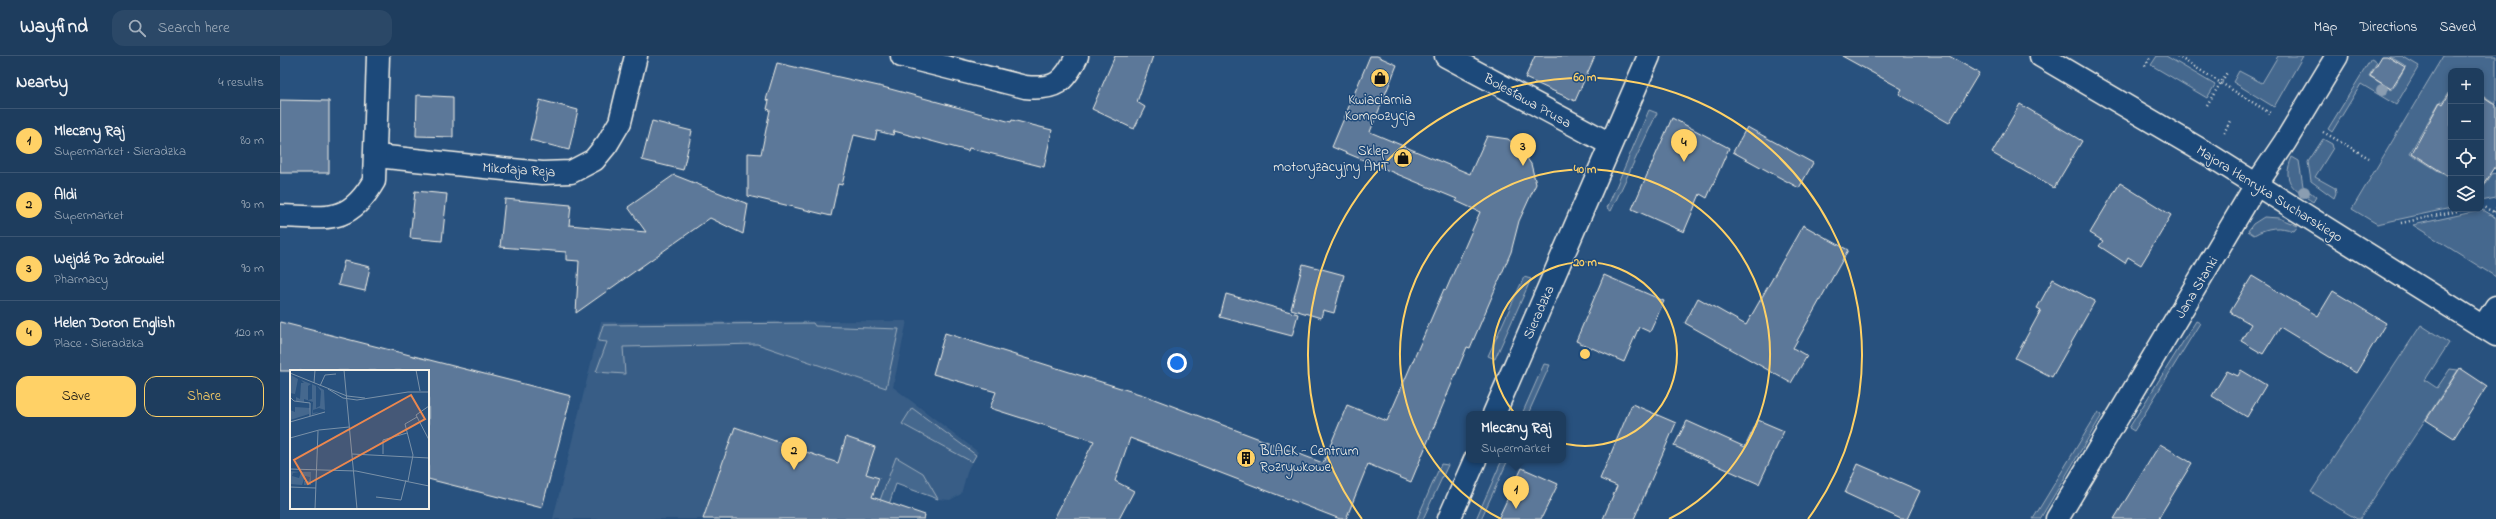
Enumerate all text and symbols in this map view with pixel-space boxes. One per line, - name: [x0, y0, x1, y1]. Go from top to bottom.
- search box: [112, 10, 392, 46]
- text: Wayfind: [20, 14, 88, 41]
- icon: search: [126, 17, 148, 39]
- text: Search here: [158, 17, 230, 39]
- text: Map: [2314, 17, 2337, 38]
- text: Directions: [2359, 17, 2417, 38]
- text: Saved: [2439, 17, 2476, 38]
- shop icon: Kwiaciarnia Kompozycja: [1369, 67, 1391, 89]
- street label: Bolesława Prusa: [1479, 68, 1575, 134]
- map controls: [2448, 68, 2484, 212]
- button: +: [2448, 68, 2484, 104]
- text: 60 m: [1573, 69, 1597, 87]
- text: Nearby: [16, 70, 68, 95]
- text: 4 results: [218, 73, 264, 92]
- place label: Kwiaciarnia Kompozycja: [1345, 90, 1415, 128]
- button: −: [2448, 104, 2484, 140]
- text: Mleczny Raj: [54, 120, 124, 142]
- pin: 4: [1671, 129, 1697, 162]
- text: 1: [27, 131, 31, 150]
- text: 80 m: [240, 131, 264, 150]
- pin: 3: [1510, 133, 1536, 166]
- street label: Majora Henryka Sucharskiego: [2191, 140, 2347, 249]
- button: locate: [2448, 140, 2484, 176]
- place label: Sklep motoryzacyjny AMT: [1273, 141, 1389, 179]
- text: Supermarket · Sieradzka: [54, 142, 186, 161]
- shop icon: Sklep motoryzacyjny AMT: [1392, 147, 1414, 169]
- street label: Mikołaja Reja: [482, 157, 556, 184]
- text: 40 m: [1573, 161, 1597, 179]
- button: layers: [2448, 176, 2484, 212]
- text: Aldi: [54, 184, 77, 206]
- text: 2: [26, 195, 32, 214]
- text: 90 m: [241, 195, 264, 214]
- text: Supermarket: [54, 206, 124, 225]
- text: Wejdź Po Zdrowie!: [54, 248, 164, 270]
- street label: Jana Stanki: [2170, 253, 2224, 323]
- text: 20 m: [1572, 254, 1597, 272]
- text: 3: [26, 259, 32, 278]
- text: 90 m: [241, 259, 264, 278]
- text: Pharmacy: [54, 270, 108, 289]
- street label: Sieradzka: [1518, 282, 1561, 343]
- text: Helen Doron English: [54, 312, 175, 334]
- text: 4: [26, 323, 32, 342]
- text: 120 m: [234, 323, 264, 342]
- text: Place · Sieradzka: [54, 334, 144, 353]
- centre of rings: [1578, 347, 1592, 361]
- your location: [1167, 353, 1187, 373]
- inset map: [290, 370, 429, 509]
- button: Save: [16, 376, 136, 417]
- button: Share: [144, 376, 264, 417]
- popup: [1466, 411, 1566, 463]
- text: Mleczny Raj: [1481, 417, 1551, 439]
- pin: 2: [781, 437, 807, 470]
- text: Supermarket: [1481, 439, 1551, 458]
- place label: BLACK - Centrum Rozrywkowe: [1259, 441, 1359, 479]
- building icon: BLACK - Centrum Rozrywkowe: [1235, 447, 1257, 469]
- pin: 1: [1503, 476, 1529, 509]

